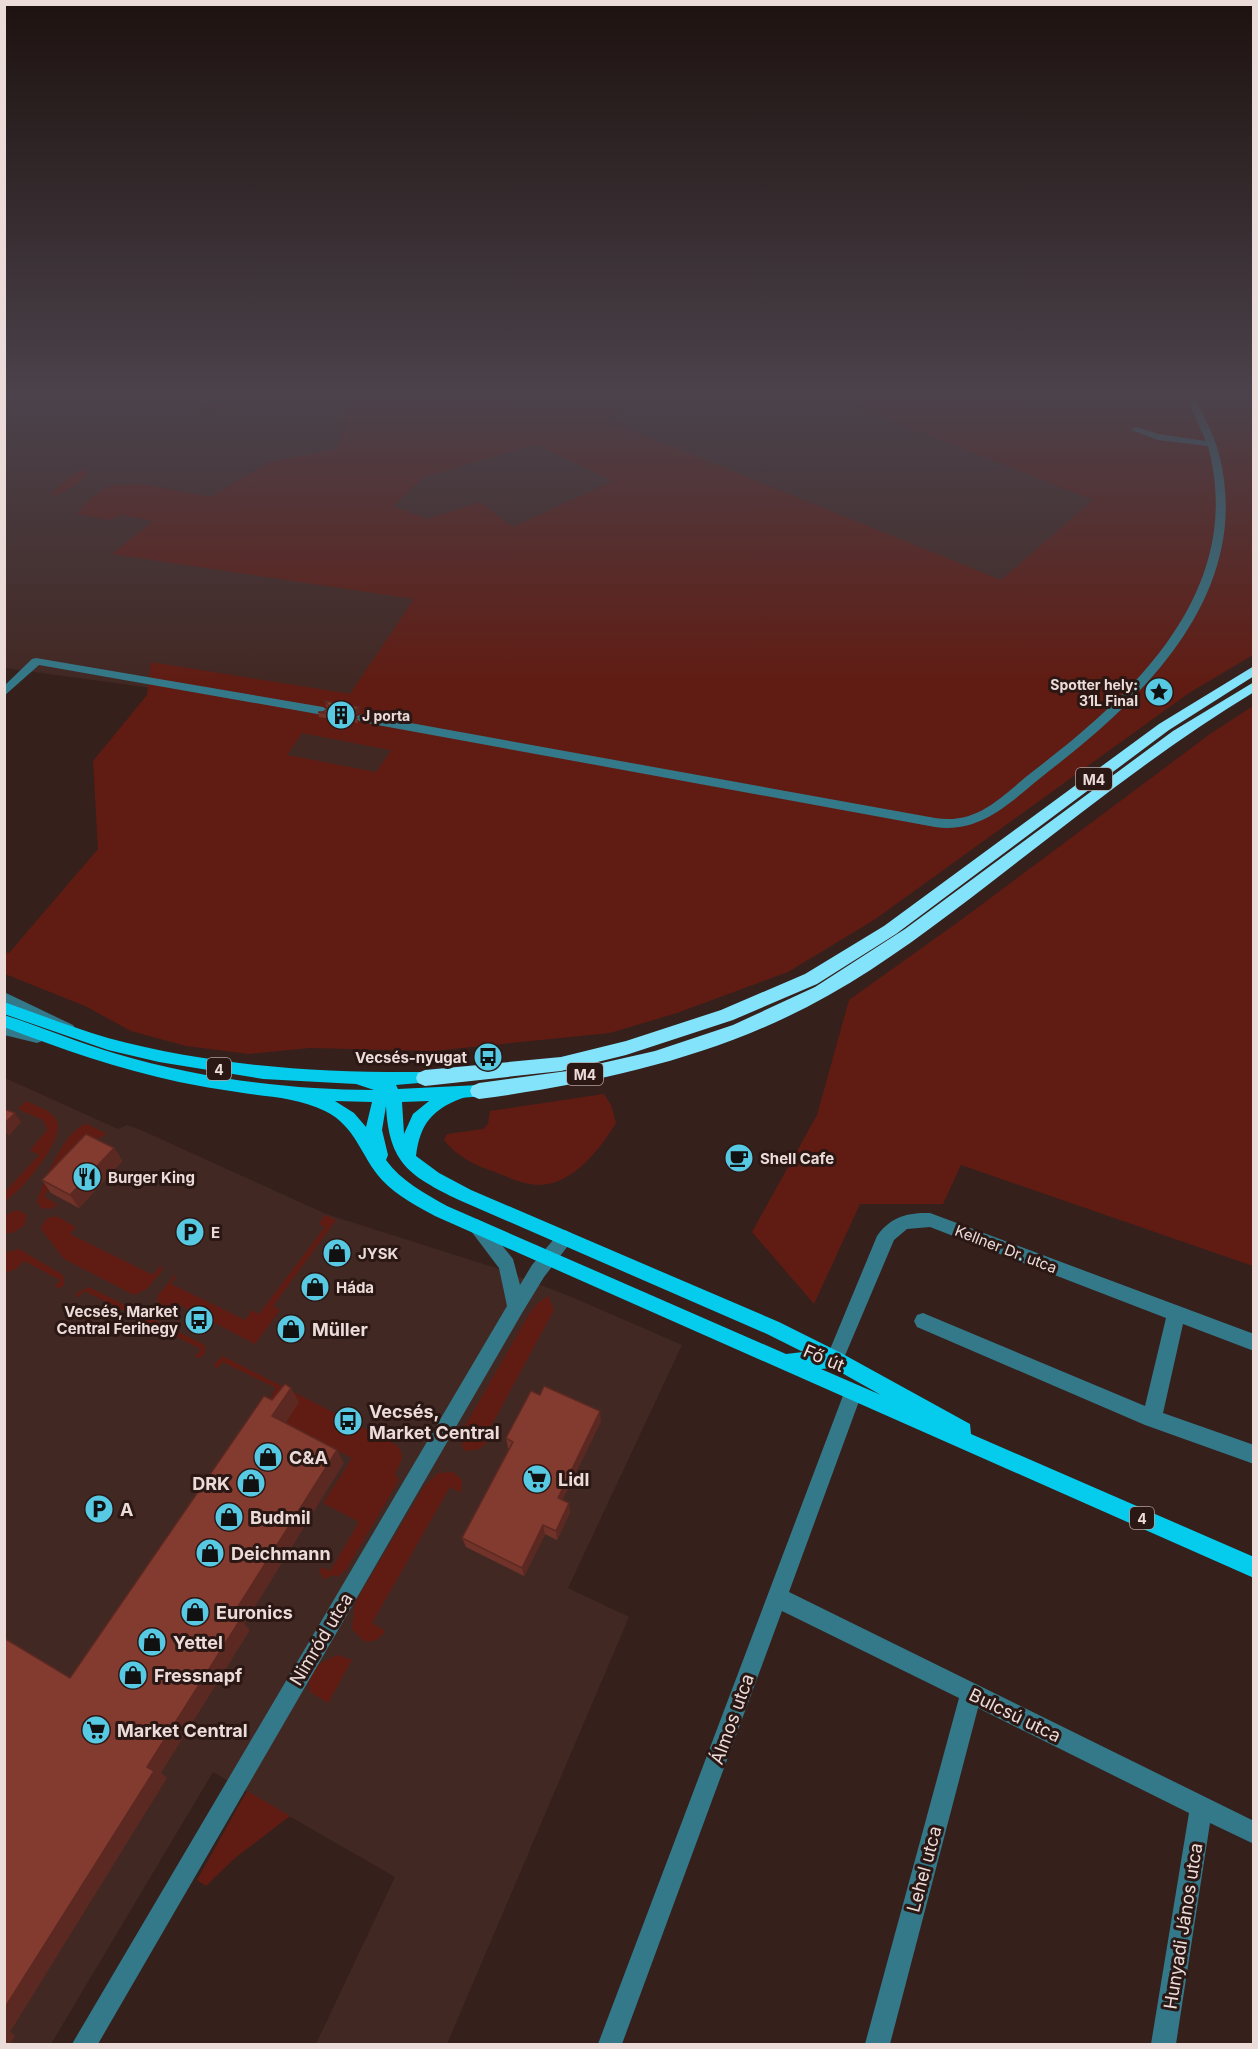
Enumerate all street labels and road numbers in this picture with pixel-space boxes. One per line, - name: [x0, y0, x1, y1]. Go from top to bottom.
- road number: M4: [1076, 768, 1112, 790]
- road number: 4: [207, 1058, 231, 1080]
- road number: M4: [567, 1063, 603, 1085]
- street label: Kellner Dr. utca: [952, 1221, 1060, 1277]
- street label: Fő út: [800, 1340, 848, 1376]
- road number: 4: [1130, 1507, 1154, 1529]
- street label: Nimród utca: [285, 1589, 357, 1689]
- street label: Álmos utca: [705, 1671, 758, 1767]
- street label: Bulcsú utca: [966, 1684, 1064, 1746]
- street label: Lehel utca: [902, 1824, 946, 1914]
- street label: Hunyadi János utca: [1159, 1841, 1207, 2011]

